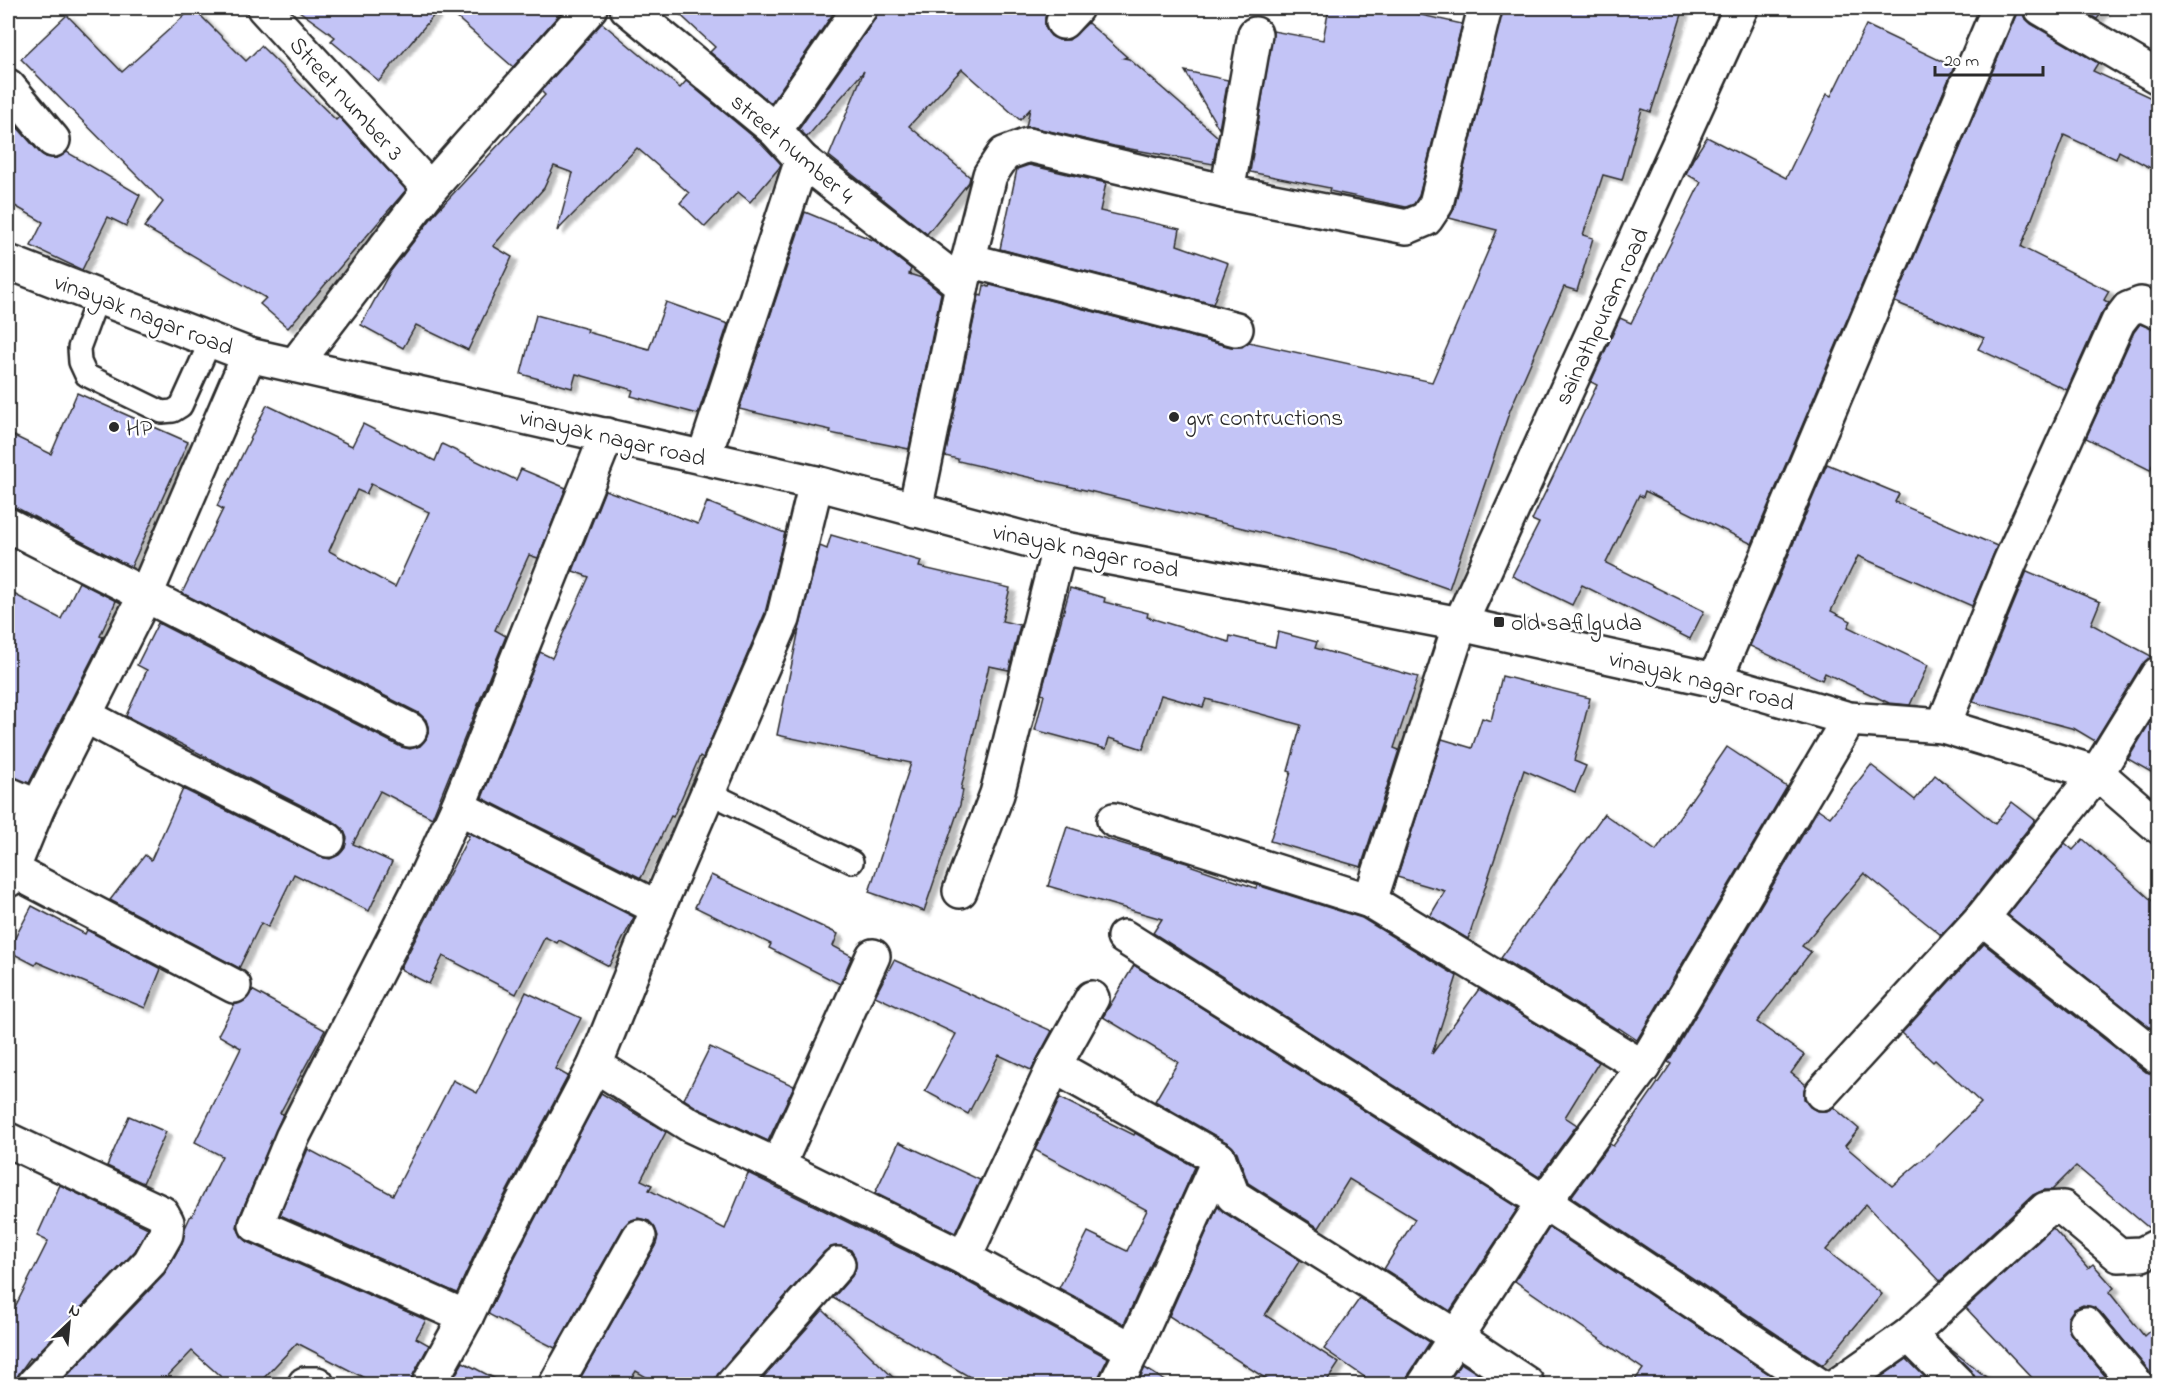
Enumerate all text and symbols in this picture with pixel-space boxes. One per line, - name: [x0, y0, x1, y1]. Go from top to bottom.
- street label: Street number 3: [279, 29, 411, 170]
- scale bar: [1935, 39, 2043, 77]
- text: 20 m: [1944, 49, 1979, 75]
- street label: street number 4: [722, 86, 861, 214]
- street label: sainathpuram road: [1547, 222, 1660, 411]
- street label: vinayak nagar road: [48, 266, 238, 368]
- street label: vinayak nagar road: [516, 401, 709, 479]
- place label: gvr contructions: [1185, 402, 1343, 437]
- marker: gvr contructions: [1167, 410, 1181, 424]
- place label: HP: [126, 412, 153, 447]
- marker: HP: [107, 420, 121, 434]
- street label: vinayak nagar road: [989, 516, 1182, 590]
- place label: old safilguda: [1511, 607, 1642, 642]
- marker: old safilguda: [1492, 615, 1506, 629]
- street label: vinayak nagar road: [1605, 643, 1798, 723]
- north arrow: [39, 1293, 99, 1353]
- text: N: [65, 1298, 85, 1325]

